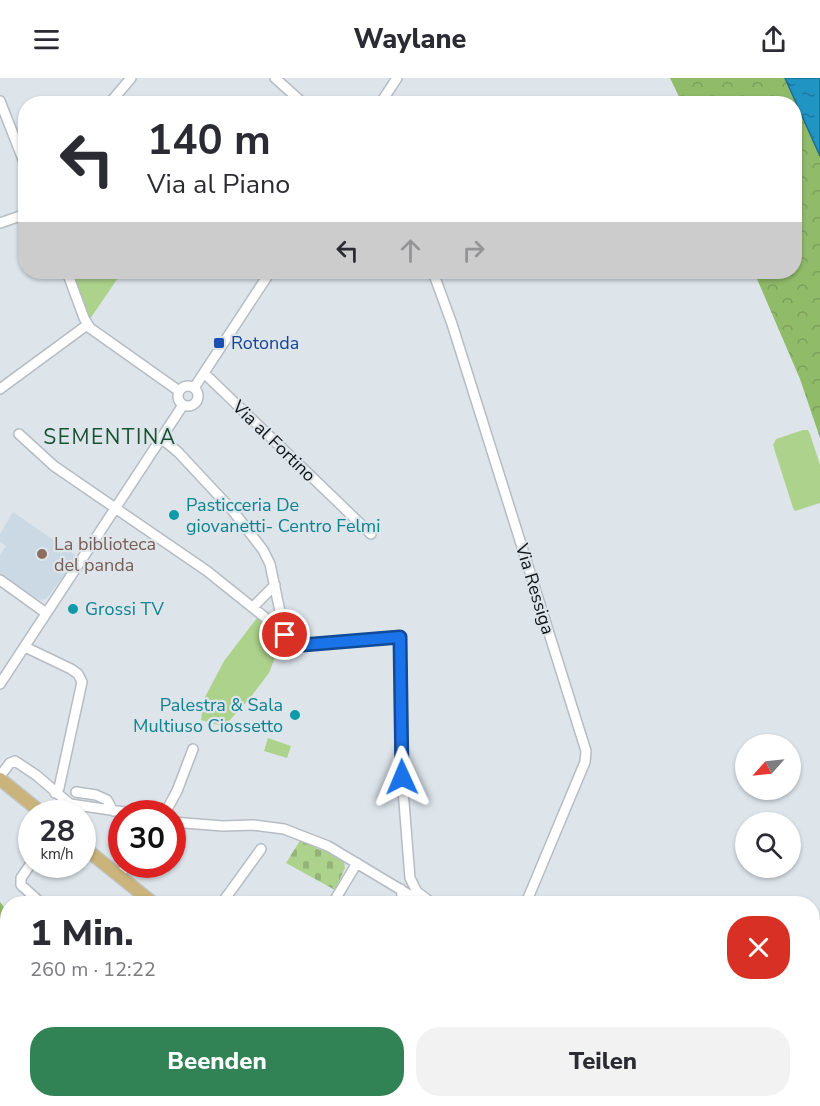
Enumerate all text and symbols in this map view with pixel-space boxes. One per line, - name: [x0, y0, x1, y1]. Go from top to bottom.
- text: Waylane: [354, 21, 466, 58]
- icon: menu: [30, 23, 63, 56]
- icon: share: [757, 23, 790, 56]
- text: 140 m: [147, 112, 271, 169]
- icon: left: [48, 120, 126, 198]
- text: Via al Piano: [147, 166, 290, 203]
- icon: left: [331, 234, 364, 267]
- icon: ahead: [394, 234, 427, 267]
- icon: right: [457, 234, 490, 267]
- place label: Rotonda: [231, 331, 299, 355]
- marker: Rotonda: [212, 336, 226, 350]
- street label: Via al Fortino: [226, 394, 321, 487]
- district label: SEMENTINA: [43, 423, 177, 451]
- place label: Pasticceria De giovanetti- Centro Felmi: [186, 493, 380, 538]
- marker: Pasticceria De giovanetti- Centro Felmi: [167, 508, 181, 522]
- place label: La biblioteca del panda: [54, 532, 156, 577]
- street label: Via Ressiga: [510, 540, 560, 637]
- marker: La biblioteca del panda: [35, 547, 49, 561]
- place label: Grossi TV: [85, 597, 165, 621]
- marker: Grossi TV: [66, 602, 80, 616]
- pin: [259, 609, 310, 660]
- icon: arrive: [268, 618, 301, 651]
- place label: Palestra & Sala Multiuso Ciossetto: [133, 693, 283, 738]
- marker: Palestra & Sala Multiuso Ciossetto: [288, 708, 302, 722]
- north arrow: [735, 734, 801, 800]
- map controls: [735, 734, 801, 878]
- position arrow: [370, 745, 434, 809]
- speed limit sign: 30: [108, 800, 186, 878]
- text: 28: [39, 811, 75, 852]
- button: search: [735, 812, 801, 878]
- text: km/h: [40, 844, 74, 864]
- text: 1 Min.: [30, 909, 134, 958]
- button: close: [727, 916, 790, 979]
- text: 260 m · 12:22: [30, 956, 156, 983]
- button: Beenden: [30, 1027, 404, 1096]
- button: Teilen: [416, 1027, 790, 1096]

